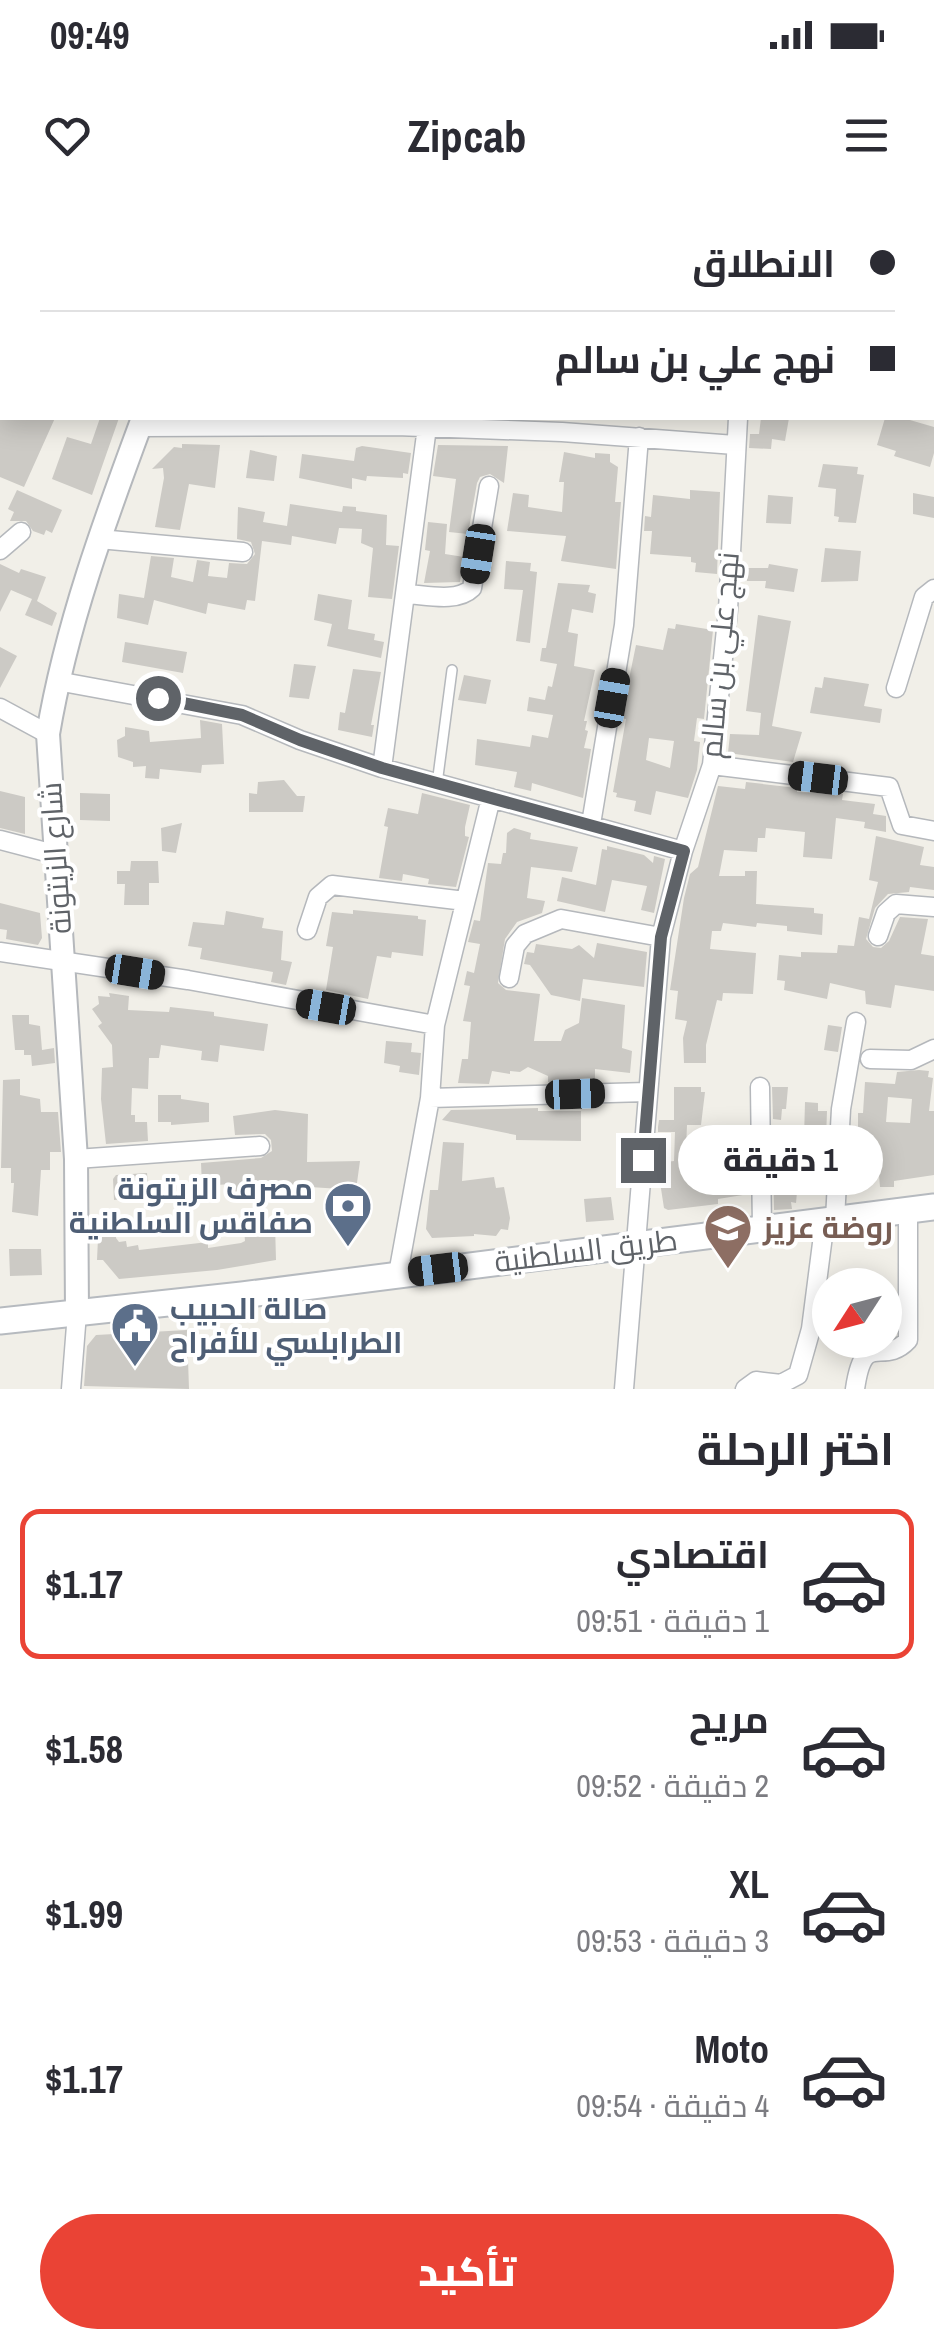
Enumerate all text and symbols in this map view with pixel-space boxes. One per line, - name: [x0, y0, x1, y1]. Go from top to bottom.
- text: 09:49: [50, 10, 130, 61]
- text: Zipcab: [408, 105, 526, 166]
- icon: heart: [40, 108, 95, 163]
- icon: menu: [839, 108, 894, 163]
- text: الانطلاق: [692, 238, 835, 289]
- text: نهج علي بن سالم: [555, 334, 835, 385]
- car: [458, 522, 498, 586]
- street label: نهج علي بن سالم: [690, 550, 752, 760]
- car: [592, 666, 632, 730]
- route start: [136, 676, 181, 721]
- car: [786, 759, 850, 797]
- street label: شارع الزيتونة: [30, 781, 81, 935]
- car: [103, 952, 167, 992]
- car: [294, 987, 358, 1027]
- car: [544, 1078, 606, 1110]
- callout: 1 دقيقة: [678, 1125, 883, 1195]
- route end: [621, 1138, 666, 1183]
- text: 1 دقيقة: [723, 1138, 838, 1181]
- place label: مصرف الزيتونة صفاقس السلطنية: [69, 1168, 313, 1242]
- bank icon: مصرف الزيتونة صفاقس السلطنية: [322, 1180, 374, 1248]
- school or university icon: روضة عزيز: [702, 1202, 754, 1270]
- place label: روضة عزيز: [762, 1207, 893, 1247]
- street label: طريق السلطنية: [492, 1219, 680, 1281]
- car: [406, 1250, 470, 1288]
- north arrow: [812, 1268, 902, 1358]
- map controls: [812, 1268, 902, 1358]
- place label: صالة الحبيب الطرابلسي للأفراح: [170, 1288, 402, 1366]
- public building icon: صالة الحبيب الطرابلسي للأفراح: [109, 1300, 161, 1368]
- text: اختر الرحلة: [697, 1418, 894, 1479]
- text: اقتصادي: [616, 1529, 769, 1580]
- icon: car: [799, 1539, 889, 1629]
- text: $1.17: [45, 1559, 123, 1610]
- text: 1 دقيقة · 09:51: [576, 1599, 769, 1642]
- text: مريح: [689, 1694, 769, 1745]
- icon: car: [799, 1704, 889, 1794]
- text: $1.58: [45, 1724, 123, 1775]
- text: 2 دقيقة · 09:52: [576, 1764, 769, 1807]
- text: XL: [729, 1859, 769, 1910]
- icon: car: [799, 1869, 889, 1959]
- text: $1.99: [45, 1889, 123, 1940]
- text: 3 دقيقة · 09:53: [576, 1919, 769, 1962]
- text: Moto: [695, 2024, 769, 2075]
- icon: car: [799, 2034, 889, 2124]
- text: $1.17: [45, 2054, 123, 2105]
- text: 4 دقيقة · 09:54: [576, 2084, 769, 2127]
- button: تأكيد: [40, 2214, 894, 2329]

